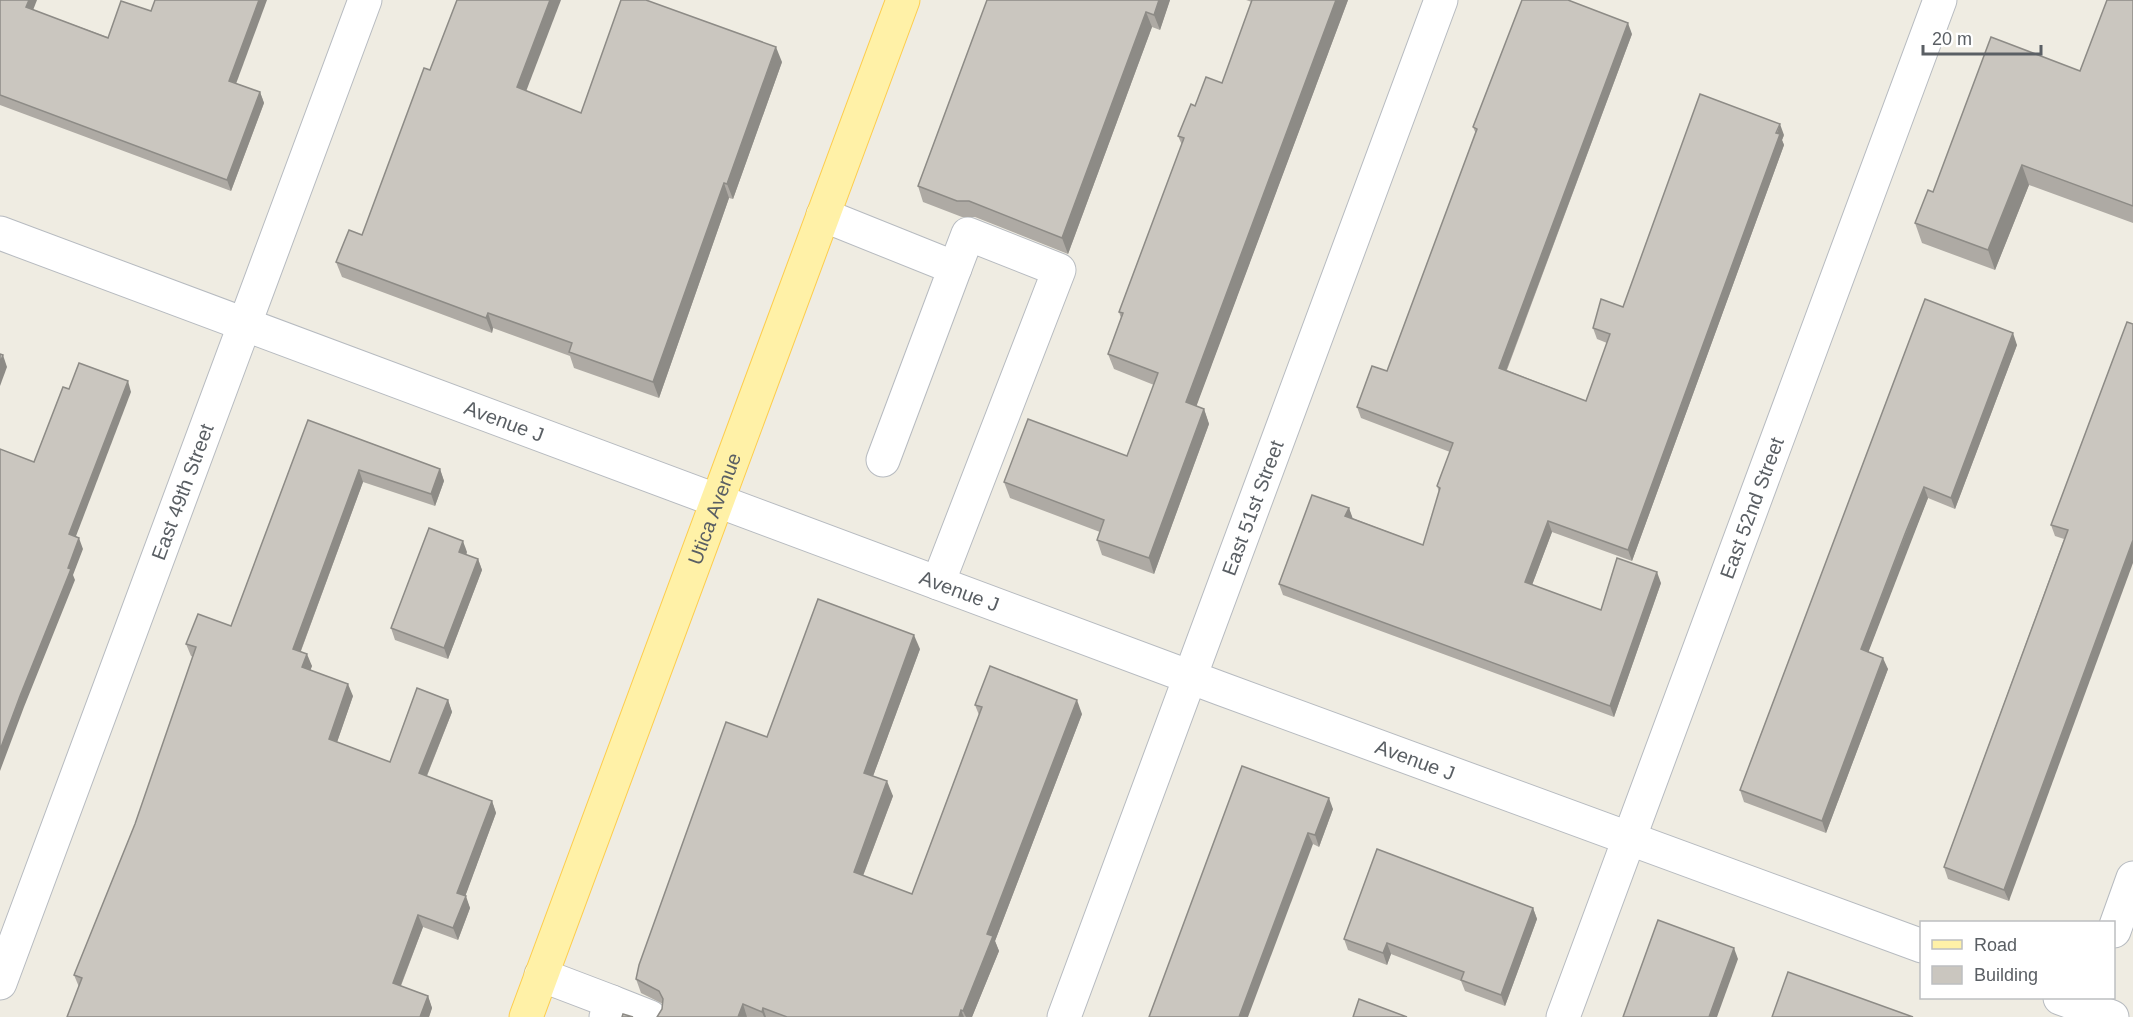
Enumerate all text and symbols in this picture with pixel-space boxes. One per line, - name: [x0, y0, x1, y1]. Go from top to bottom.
- scale bar: [1923, 18, 2042, 56]
- text: 20 m: [1932, 29, 1972, 49]
- street label: Avenue J: [461, 396, 547, 446]
- street label: East 49th Street: [147, 420, 218, 563]
- street label: East 52nd Street: [1716, 434, 1788, 582]
- street label: East 51st Street: [1218, 437, 1288, 578]
- street label: Utica Avenue: [684, 450, 745, 568]
- street label: Avenue J: [917, 566, 1002, 616]
- street label: Avenue J: [1372, 735, 1458, 785]
- legend: [1920, 921, 2115, 999]
- text: Road: [1974, 935, 2017, 955]
- text: Building: [1974, 965, 2038, 985]

